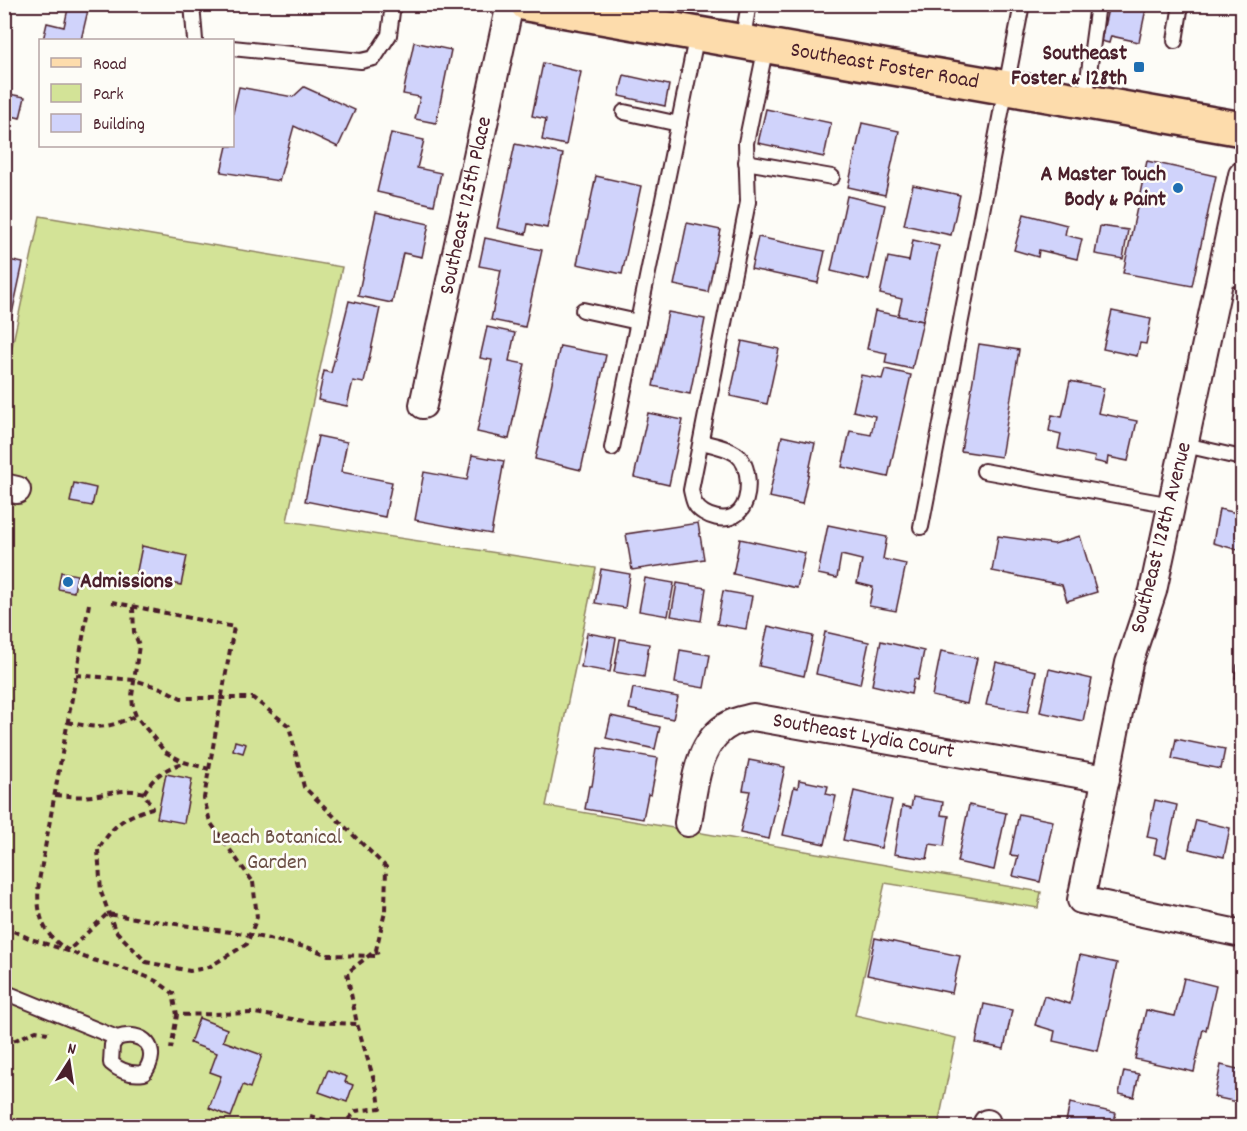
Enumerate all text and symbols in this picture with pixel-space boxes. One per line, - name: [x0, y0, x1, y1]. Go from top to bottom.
- street label: Southeast Foster Road: [788, 35, 981, 98]
- legend: [39, 39, 234, 147]
- place label: Southeast Foster & 128th: [1011, 39, 1128, 95]
- text: Road: [93, 53, 127, 78]
- marker: Southeast Foster & 128th: [1132, 60, 1146, 74]
- text: Park: [93, 83, 124, 108]
- text: Building: [93, 113, 145, 138]
- street label: Southeast 125th Place: [432, 114, 501, 298]
- place label: A Master Touch Body & Paint: [1040, 160, 1167, 216]
- marker: A Master Touch Body & Paint: [1171, 181, 1185, 195]
- street label: Southeast 128th Avenue: [1123, 439, 1201, 637]
- place label: Admissions: [80, 567, 173, 598]
- marker: Admissions: [61, 575, 75, 589]
- street label: Southeast Lydia Court: [770, 705, 957, 768]
- park label: Leach Botanical Garden: [212, 823, 342, 879]
- north arrow: [39, 1032, 99, 1092]
- text: N: [65, 1038, 78, 1062]

